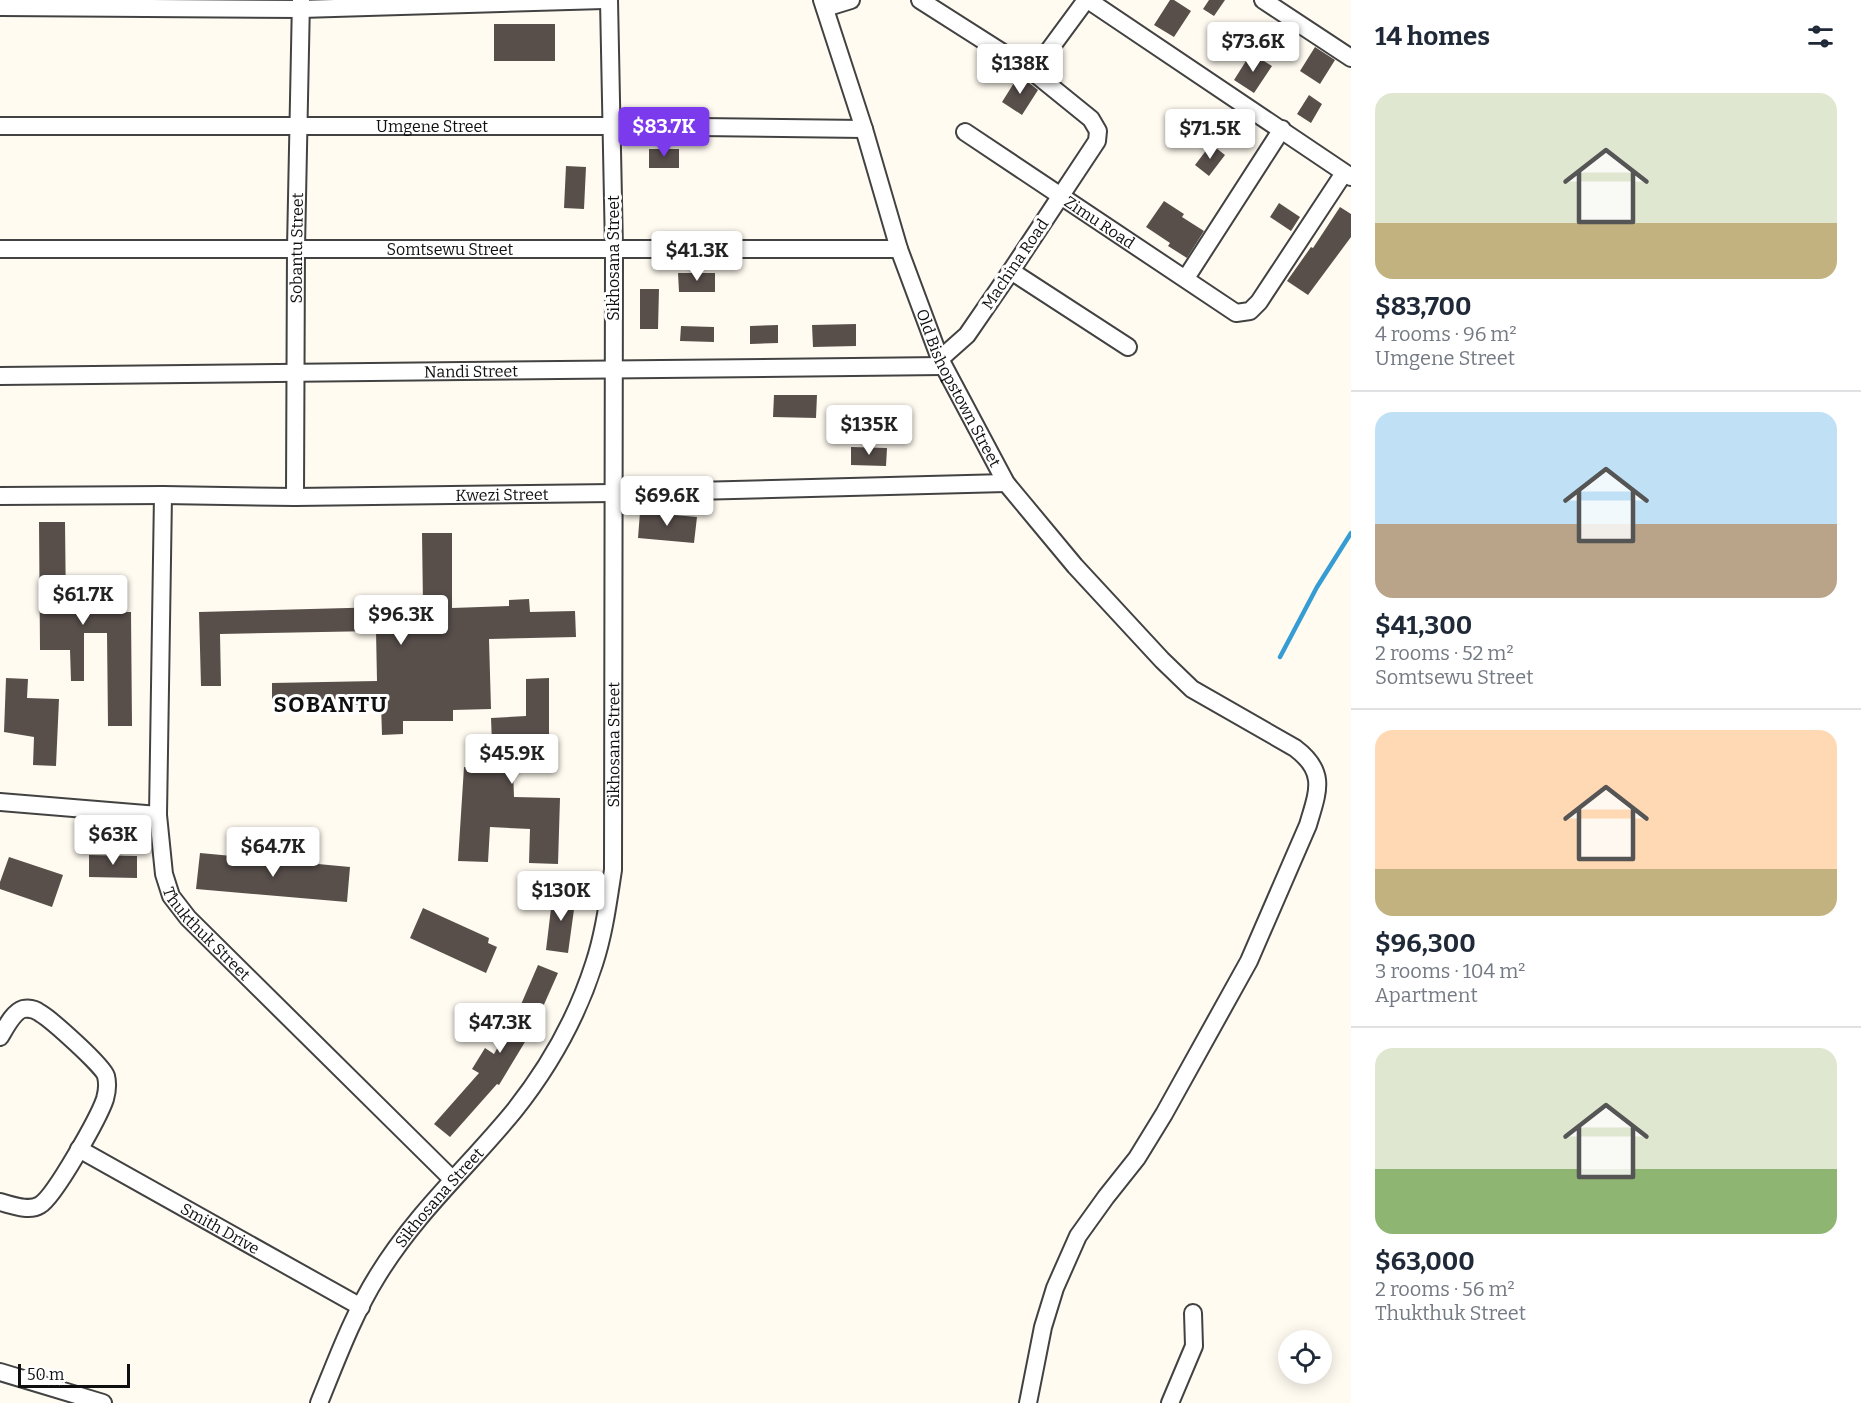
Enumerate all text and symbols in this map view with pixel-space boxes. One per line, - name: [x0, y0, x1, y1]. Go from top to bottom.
- icon: filters: [1804, 20, 1837, 53]
- text: 14 homes: [1375, 21, 1490, 52]
- pin: $73.6K: [1204, 22, 1302, 73]
- text: $73.6K: [1221, 29, 1285, 53]
- pin: $138K: [978, 44, 1062, 95]
- text: $138K: [991, 51, 1049, 75]
- pin: $83.7K: [615, 107, 713, 158]
- pin: $71.5K: [1161, 109, 1259, 160]
- text: $83.7K: [632, 114, 696, 138]
- text: $71.5K: [1179, 116, 1241, 140]
- street label: Umgene Street: [376, 117, 488, 136]
- icon: home: [1552, 132, 1660, 240]
- street label: Sobantu Street: [286, 192, 307, 303]
- street label: Zimu Road: [1061, 192, 1139, 253]
- street label: Sikhosana Street: [604, 195, 623, 321]
- street label: Machina Road: [978, 215, 1053, 313]
- pin: $41.3K: [648, 231, 746, 282]
- text: $41.3K: [665, 238, 729, 262]
- street label: Somtsewu Street: [387, 240, 514, 259]
- text: $83,700: [1375, 291, 1471, 322]
- street label: Old Bishopstown Street: [913, 306, 1005, 470]
- text: 4 rooms · 96 m²: [1375, 322, 1517, 346]
- text: Umgene Street: [1375, 346, 1515, 370]
- street label: Nandi Street: [424, 361, 518, 381]
- pin: $135K: [827, 405, 911, 456]
- text: $135K: [840, 412, 898, 436]
- icon: home: [1552, 451, 1660, 559]
- pin: $69.6K: [618, 476, 716, 527]
- text: $69.6K: [634, 483, 700, 507]
- street label: Kwezi Street: [455, 484, 549, 504]
- pin: $61.7K: [34, 575, 132, 626]
- text: $61.7K: [52, 582, 114, 606]
- pin: $96.3K: [352, 595, 450, 646]
- text: $96.3K: [368, 602, 434, 626]
- text: $41,300: [1375, 610, 1472, 641]
- text: 2 rooms · 52 m²: [1375, 641, 1514, 665]
- text: Somtsewu Street: [1375, 665, 1533, 689]
- street label: Sikhosana Street: [604, 682, 623, 808]
- district label: SOBANTU: [274, 691, 388, 718]
- pin: $45.9K: [463, 734, 561, 785]
- text: $45.9K: [479, 741, 545, 765]
- icon: home: [1552, 769, 1660, 877]
- pin: $63K: [77, 815, 149, 866]
- text: $63K: [88, 822, 138, 846]
- pin: $64.7K: [224, 827, 322, 878]
- text: $64.7K: [241, 834, 305, 858]
- pin: $130K: [519, 871, 603, 922]
- text: $130K: [531, 878, 591, 902]
- street label: Thukthuk Street: [159, 885, 255, 984]
- text: $96,300: [1375, 928, 1476, 959]
- text: 3 rooms · 104 m²: [1375, 959, 1525, 983]
- text: Apartment: [1375, 983, 1478, 1007]
- pin: $47.3K: [451, 1003, 549, 1054]
- text: $47.3K: [468, 1010, 532, 1034]
- icon: home: [1552, 1087, 1660, 1195]
- street label: Sikhosana Street: [391, 1143, 487, 1251]
- street label: Smith Drive: [178, 1199, 263, 1258]
- text: $63,000: [1375, 1246, 1475, 1277]
- text: 2 rooms · 56 m²: [1375, 1277, 1515, 1301]
- text: Thukthuk Street: [1375, 1301, 1526, 1325]
- map controls: [1278, 1330, 1332, 1384]
- button: locate: [1278, 1330, 1332, 1384]
- scale bar: [18, 1361, 130, 1388]
- text: 50 m: [27, 1365, 64, 1384]

